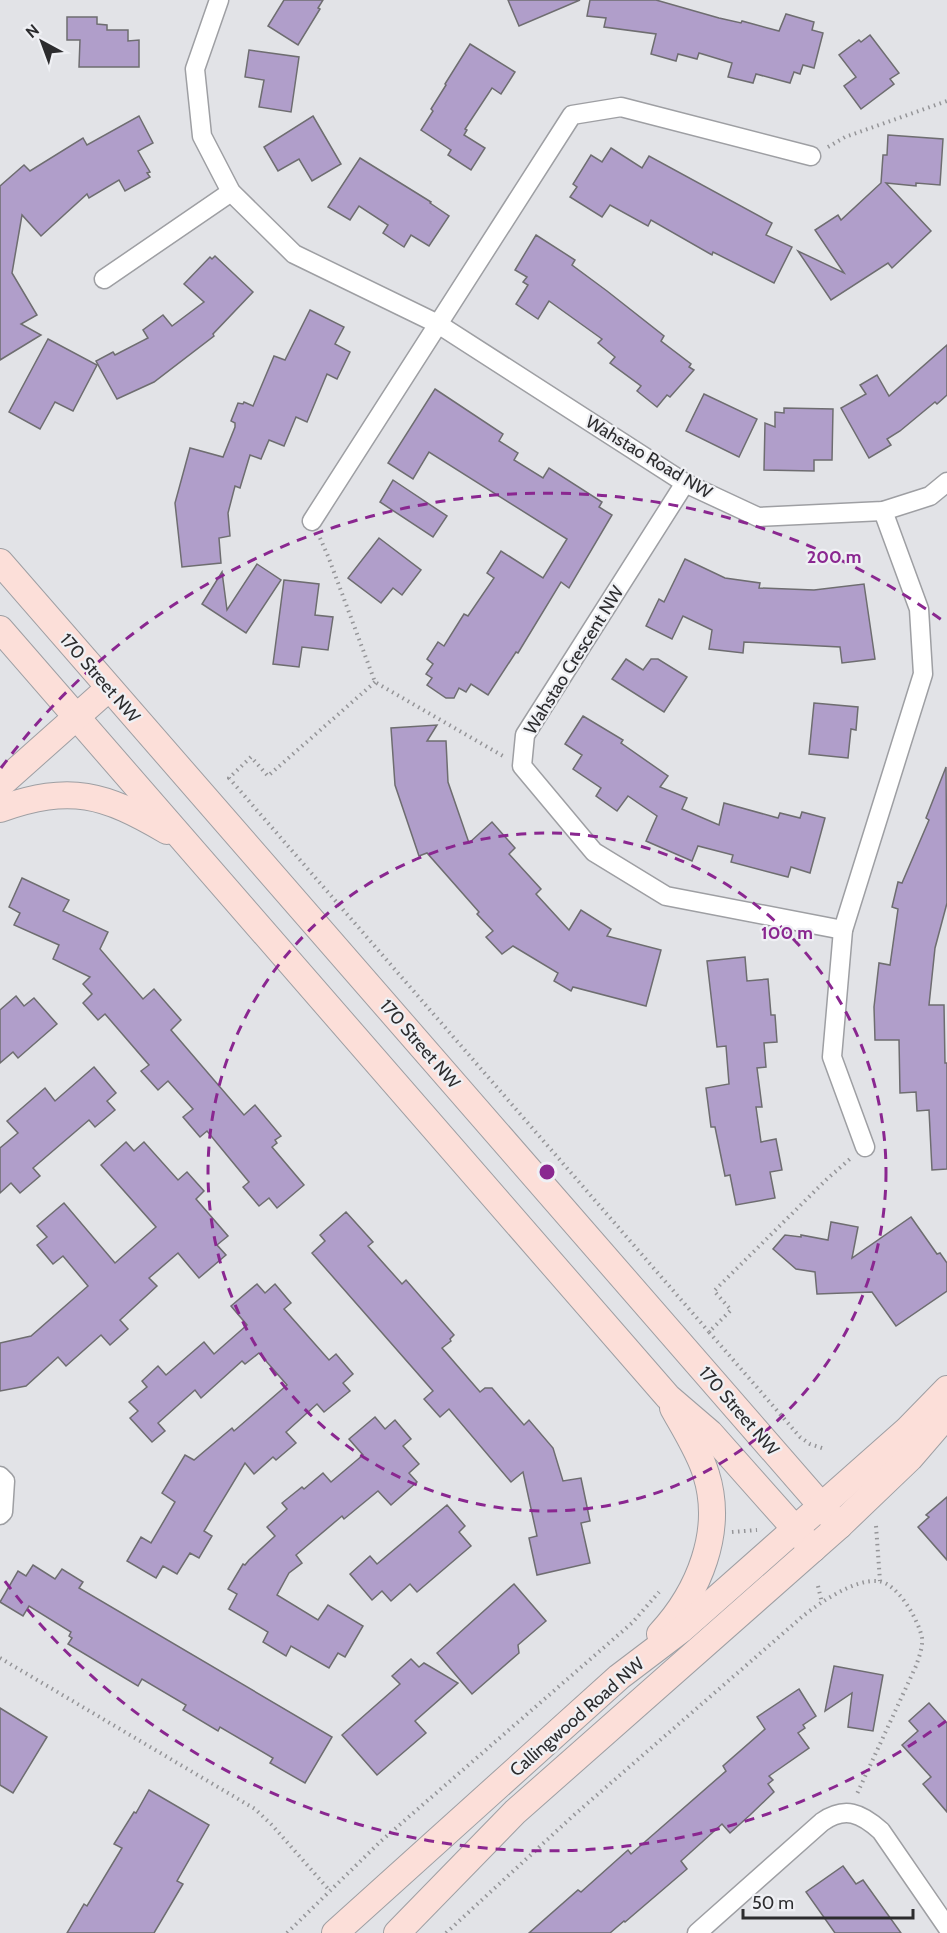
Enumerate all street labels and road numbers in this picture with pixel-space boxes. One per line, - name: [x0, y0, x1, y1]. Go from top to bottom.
- street label: Wahstao Road NW: [582, 411, 716, 503]
- street label: Wahstao Crescent NW: [519, 582, 629, 738]
- street label: 170 Street NW: [55, 629, 145, 727]
- street label: 170 Street NW: [375, 995, 465, 1093]
- street label: 170 Street NW: [694, 1362, 784, 1460]
- street label: Callingwood Road NW: [505, 1653, 649, 1781]

